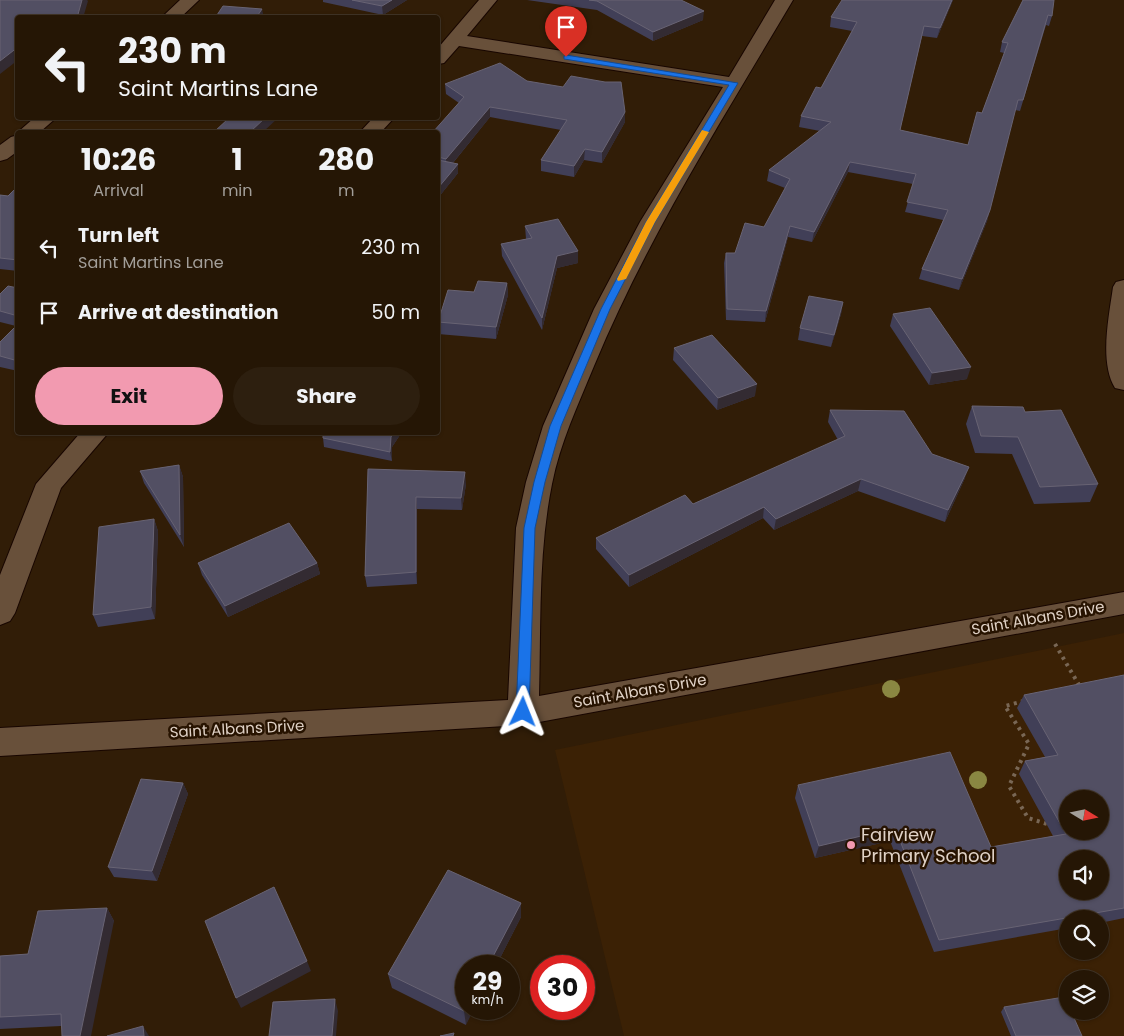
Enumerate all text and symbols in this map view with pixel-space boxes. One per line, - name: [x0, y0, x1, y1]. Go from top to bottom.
- pin: [545, 6, 587, 57]
- icon: arrive: [552, 13, 580, 41]
- text: 230 m: [118, 26, 226, 75]
- icon: left: [35, 35, 100, 100]
- text: Saint Martins Lane: [118, 73, 318, 104]
- text: 10:26: [81, 138, 156, 181]
- text: 1: [232, 138, 243, 181]
- text: 280: [318, 138, 374, 181]
- text: Arrival: [93, 179, 144, 202]
- text: min: [222, 179, 253, 202]
- text: m: [338, 179, 355, 202]
- text: Turn left: [78, 222, 159, 249]
- icon: left: [35, 234, 63, 262]
- text: 230 m: [361, 234, 420, 261]
- text: Saint Martins Lane: [78, 251, 224, 274]
- icon: arrive: [35, 299, 63, 327]
- text: Arrive at destination: [78, 299, 279, 326]
- text: 50 m: [371, 299, 420, 326]
- button: Exit: [35, 367, 223, 425]
- button: Share: [233, 367, 420, 425]
- street label: Saint Albans Drive: [970, 595, 1106, 640]
- street label: Saint Albans Drive: [572, 668, 708, 713]
- position arrow: [496, 685, 548, 737]
- street label: Saint Albans Drive: [169, 714, 305, 743]
- north arrow: [1059, 790, 1109, 840]
- map controls: [1059, 790, 1109, 1020]
- place label: Fairview Primary School: [861, 822, 995, 868]
- marker: Fairview Primary School: [845, 839, 857, 851]
- button: sound: [1059, 850, 1109, 900]
- button: search: [1059, 910, 1109, 960]
- speed limit sign: 30: [530, 955, 595, 1020]
- text: 29: [473, 964, 502, 999]
- button: layers: [1059, 970, 1109, 1020]
- text: km/h: [472, 991, 503, 1008]

